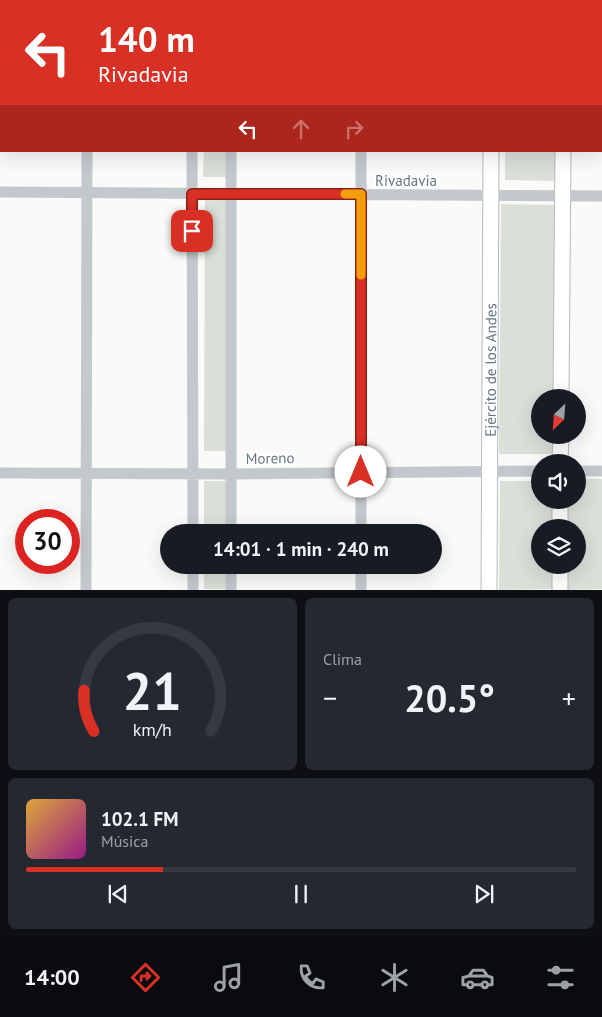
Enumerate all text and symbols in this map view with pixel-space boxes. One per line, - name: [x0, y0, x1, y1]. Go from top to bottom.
- text: 140 m: [98, 16, 195, 62]
- icon: left: [15, 20, 80, 85]
- text: Rivadavia: [98, 60, 189, 88]
- icon: left: [234, 115, 262, 143]
- icon: ahead: [287, 115, 315, 143]
- icon: right: [340, 115, 368, 143]
- street label: Rivadavia: [375, 171, 437, 190]
- pin: [171, 210, 213, 252]
- icon: arrive: [178, 217, 206, 245]
- street label: Ejército de los Andes: [480, 303, 500, 437]
- north arrow: [531, 389, 586, 444]
- map controls: [531, 389, 586, 574]
- position arrow: [334, 445, 386, 497]
- street label: Moreno: [245, 448, 295, 468]
- button: sound: [531, 454, 586, 509]
- speed limit sign: 30: [15, 509, 80, 574]
- button: layers: [531, 519, 586, 574]
- text: 14:01 · 1 min · 240 m: [213, 537, 389, 561]
- text: Clima: [323, 649, 362, 669]
- text: 21: [123, 657, 182, 724]
- text: 20.5°: [404, 673, 495, 722]
- text: −: [323, 679, 337, 716]
- text: +: [562, 679, 576, 716]
- text: km/h: [133, 718, 172, 741]
- text: 102.1 FM: [101, 807, 178, 831]
- text: Música: [101, 831, 148, 851]
- icon: previous: [104, 880, 132, 908]
- icon: pause: [287, 880, 315, 908]
- icon: next: [470, 880, 498, 908]
- icon: directions: [128, 960, 163, 995]
- icon: music: [211, 960, 246, 995]
- icon: phone: [294, 960, 329, 995]
- icon: climate: [377, 960, 412, 995]
- icon: car: [460, 960, 495, 995]
- icon: filters: [543, 960, 578, 995]
- text: 14:00: [24, 963, 80, 991]

